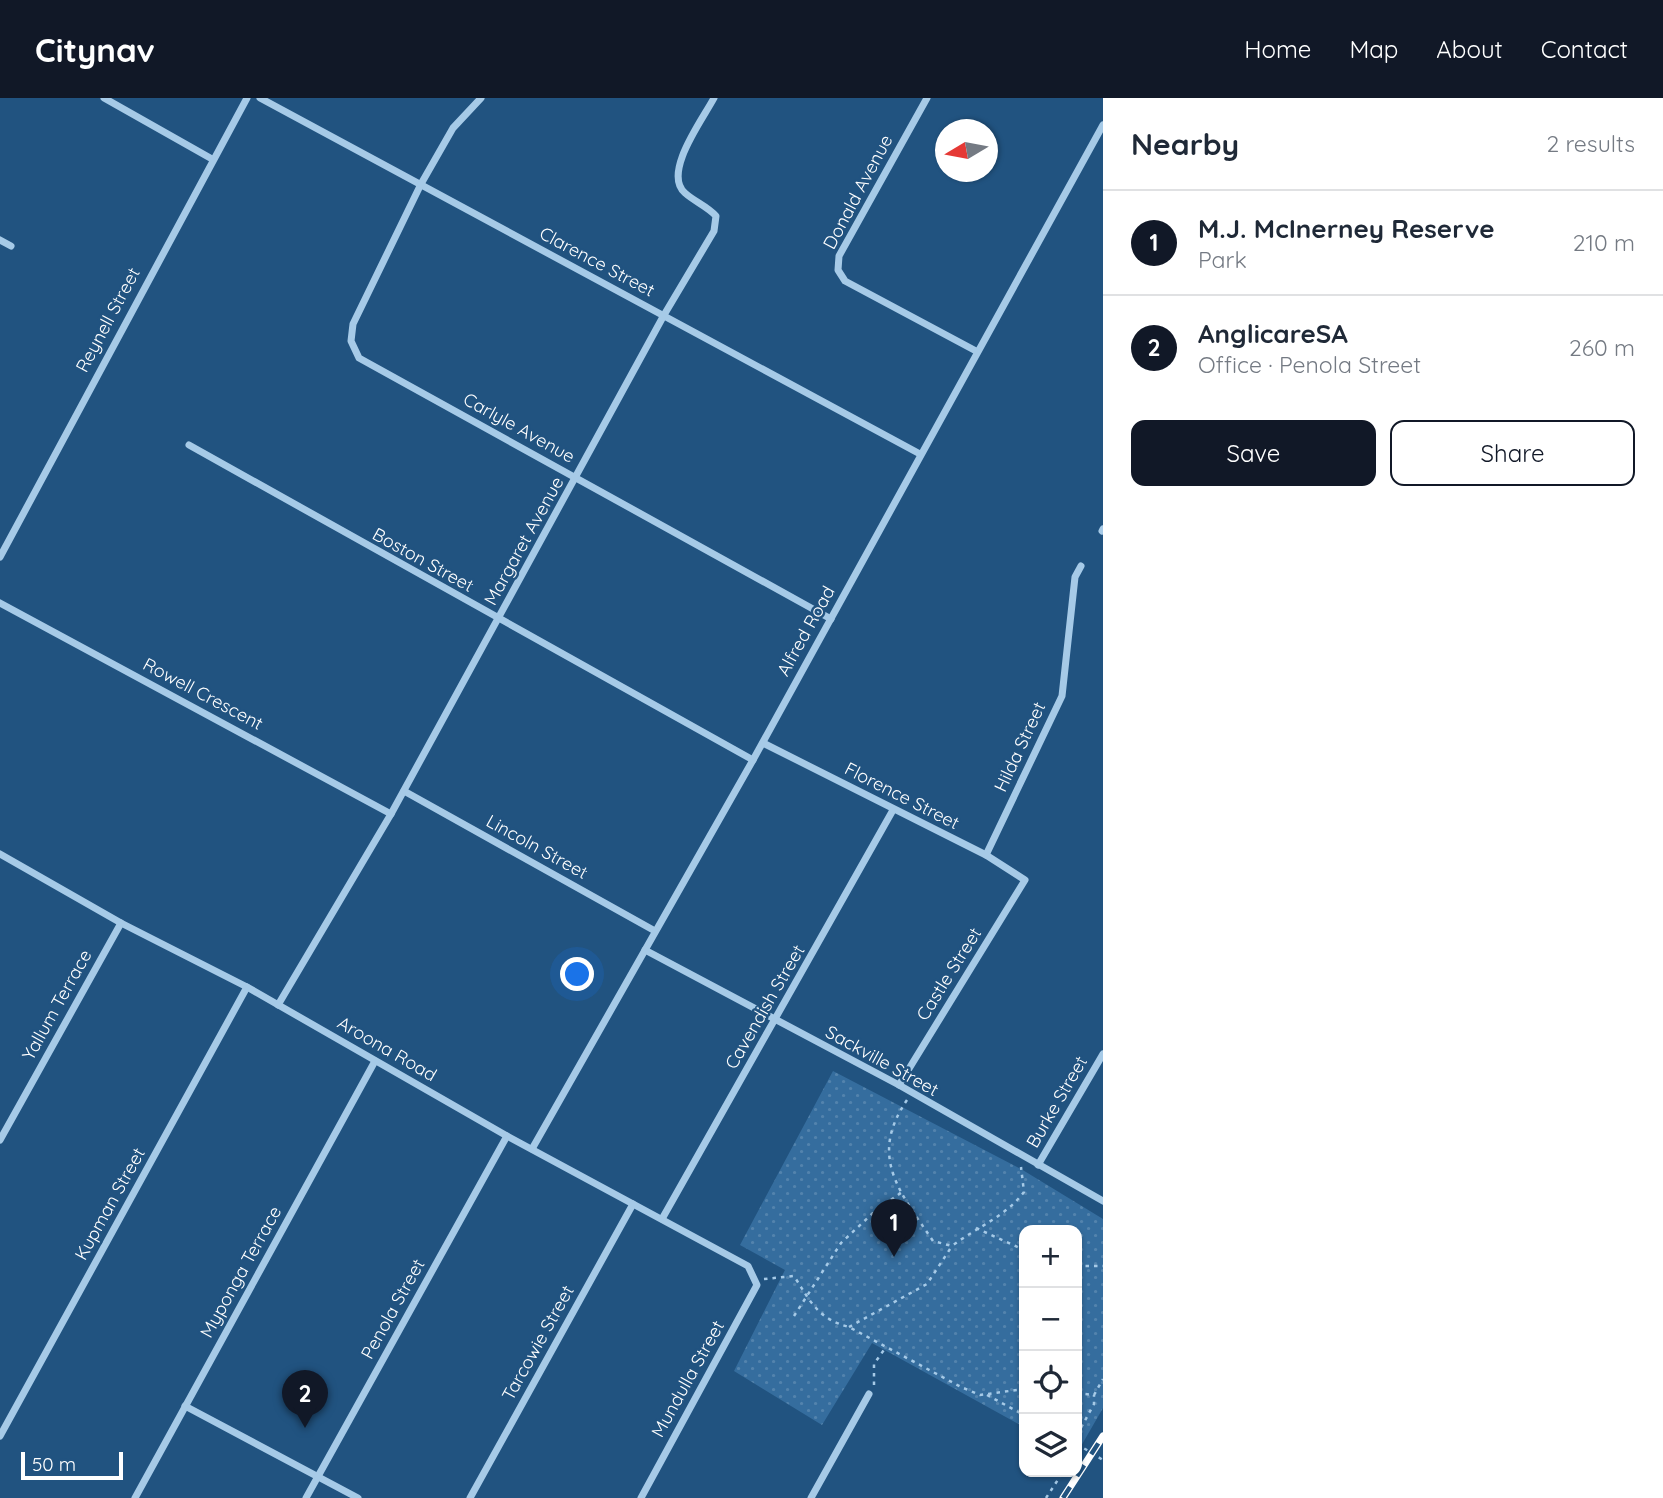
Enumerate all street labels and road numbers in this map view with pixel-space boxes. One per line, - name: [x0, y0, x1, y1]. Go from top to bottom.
- street label: Donald Avenue: [818, 130, 897, 253]
- street label: Clarence Street: [536, 221, 659, 302]
- street label: Reynell Street: [70, 263, 145, 376]
- street label: Carlyle Avenue: [459, 387, 579, 468]
- street label: Margaret Avenue: [479, 472, 568, 609]
- street label: Boston Street: [369, 522, 478, 597]
- street label: Alfred Road: [771, 582, 840, 680]
- street label: Rowell Crescent: [139, 652, 267, 735]
- street label: Hilda Street: [989, 698, 1050, 795]
- street label: Florence Street: [841, 757, 963, 834]
- street label: Lincoln Street: [482, 809, 592, 884]
- street label: Castle Street: [911, 923, 986, 1025]
- street label: Cavendish Street: [720, 940, 810, 1073]
- street label: Yallum Terrace: [17, 945, 96, 1064]
- street label: Aroona Road: [334, 1011, 441, 1086]
- street label: Sackville Street: [822, 1020, 943, 1101]
- street label: Burke Street: [1021, 1052, 1092, 1152]
- street label: Kupman Street: [69, 1144, 150, 1264]
- street label: Myponga Terrace: [195, 1202, 286, 1342]
- street label: Penola Street: [356, 1255, 430, 1363]
- street label: Tarcowie Street: [496, 1281, 579, 1404]
- street label: Mundulla Street: [646, 1316, 729, 1441]

